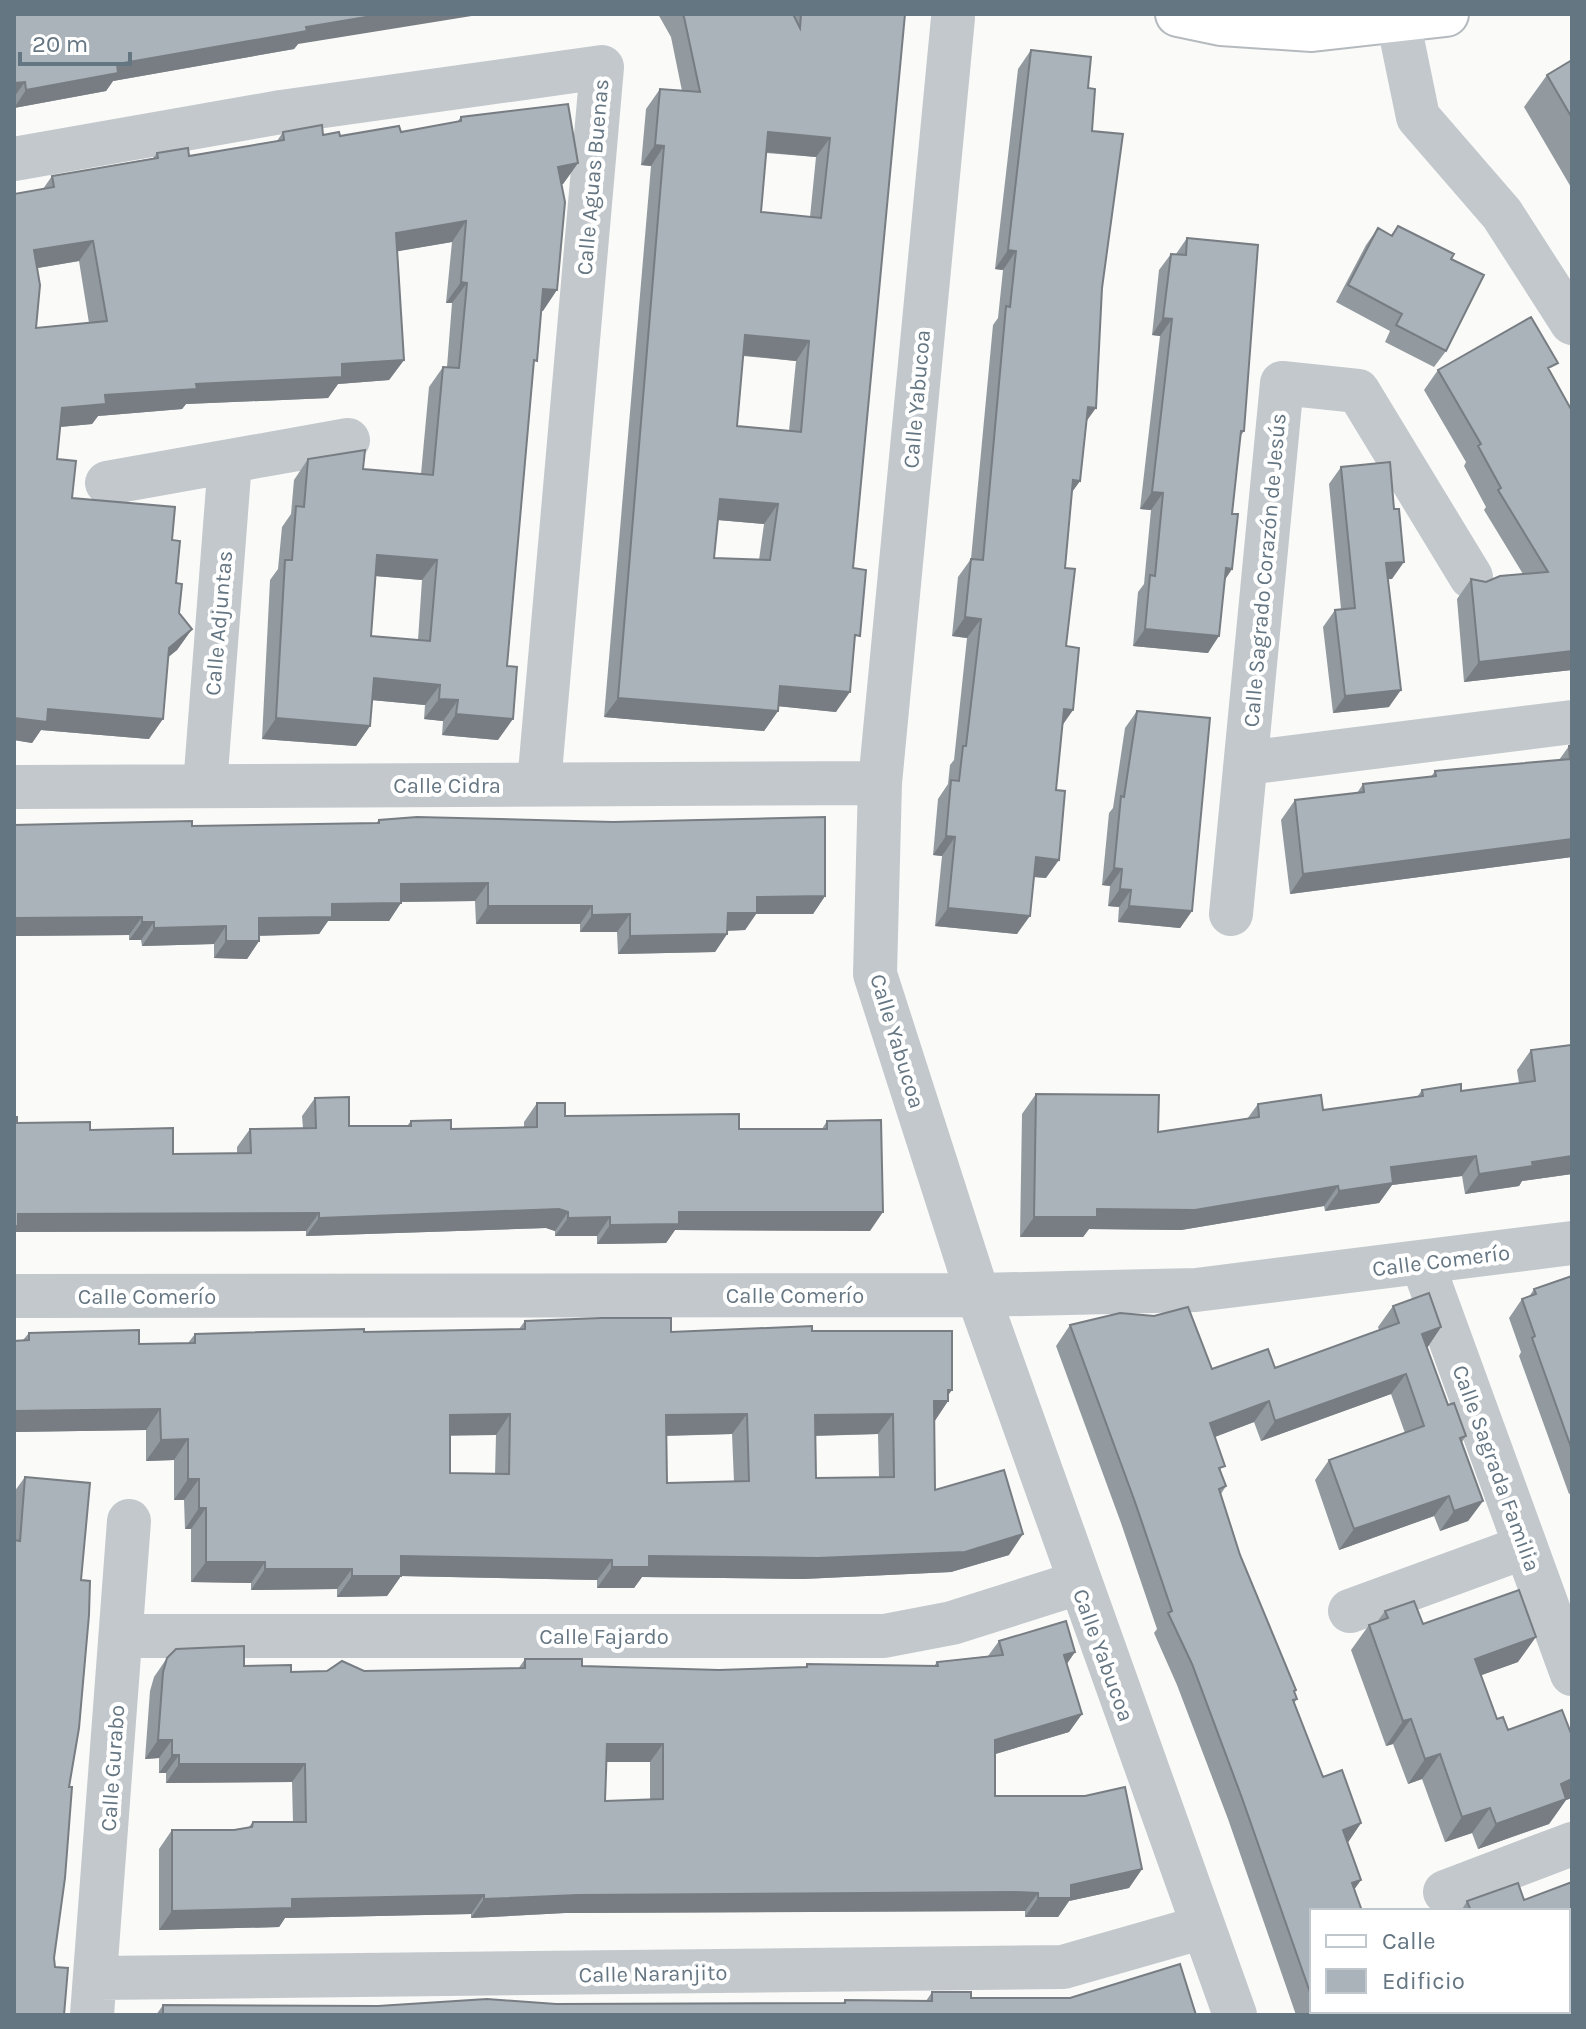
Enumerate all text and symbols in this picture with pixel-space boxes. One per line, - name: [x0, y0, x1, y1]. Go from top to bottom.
- scale bar: [20, 16, 130, 66]
- text: 20 m: [32, 30, 88, 58]
- street label: Calle Aguas Buenas: [571, 78, 615, 276]
- street label: Calle Yabucoa: [898, 329, 936, 470]
- street label: Calle Sagrado Corazón de Jesús: [1238, 412, 1292, 728]
- street label: Calle Adjuntas: [200, 549, 238, 697]
- street label: Calle Cidra: [393, 773, 501, 799]
- street label: Calle Yabucoa: [864, 971, 930, 1112]
- street label: Calle Comerío: [1371, 1240, 1511, 1282]
- street label: Calle Comerío: [726, 1283, 864, 1309]
- street label: Calle Comerío: [78, 1284, 216, 1310]
- street label: Calle Sagrada Familia: [1447, 1362, 1546, 1575]
- street label: Calle Yabucoa: [1067, 1586, 1139, 1725]
- street label: Calle Fajardo: [539, 1624, 669, 1650]
- street label: Calle Gurabo: [96, 1704, 130, 1832]
- legend: [1310, 1909, 1570, 2013]
- text: Calle: [1382, 1927, 1436, 1955]
- street label: Calle Naranjito: [578, 1960, 728, 1988]
- text: Edificio: [1382, 1967, 1465, 1995]

